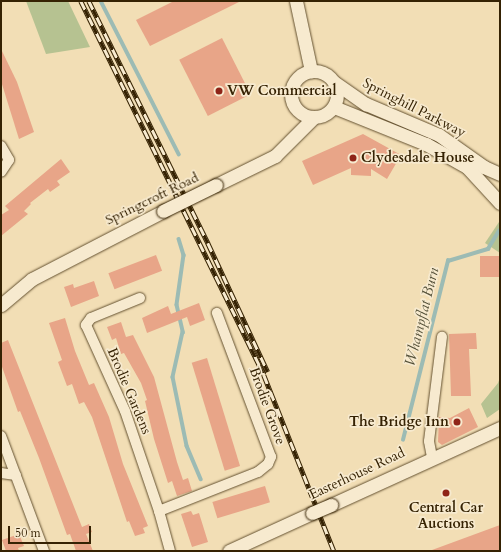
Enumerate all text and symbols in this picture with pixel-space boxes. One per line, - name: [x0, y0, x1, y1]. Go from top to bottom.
- street label: Springhill Parkway: [360, 75, 468, 141]
- place label: VW Commercial: [227, 83, 337, 99]
- marker: VW Commercial: [214, 86, 224, 96]
- place label: Clydesdale House: [361, 150, 475, 166]
- marker: Clydesdale House: [348, 153, 358, 163]
- street label: Springcroft Road: [103, 169, 201, 229]
- water label: Whampflat Burn: [401, 266, 443, 368]
- street label: Brodie Gardens: [103, 345, 155, 437]
- street label: Brodie Grove: [245, 365, 289, 447]
- place label: The Bridge Inn: [349, 414, 449, 430]
- marker: The Bridge Inn: [452, 417, 462, 427]
- street label: Easterhouse Road: [306, 444, 408, 504]
- marker: Central Car Auctions: [441, 488, 451, 498]
- place label: Central Car Auctions: [409, 500, 483, 532]
- scale bar: [10, 518, 93, 544]
- text: 50 m: [15, 525, 41, 541]

